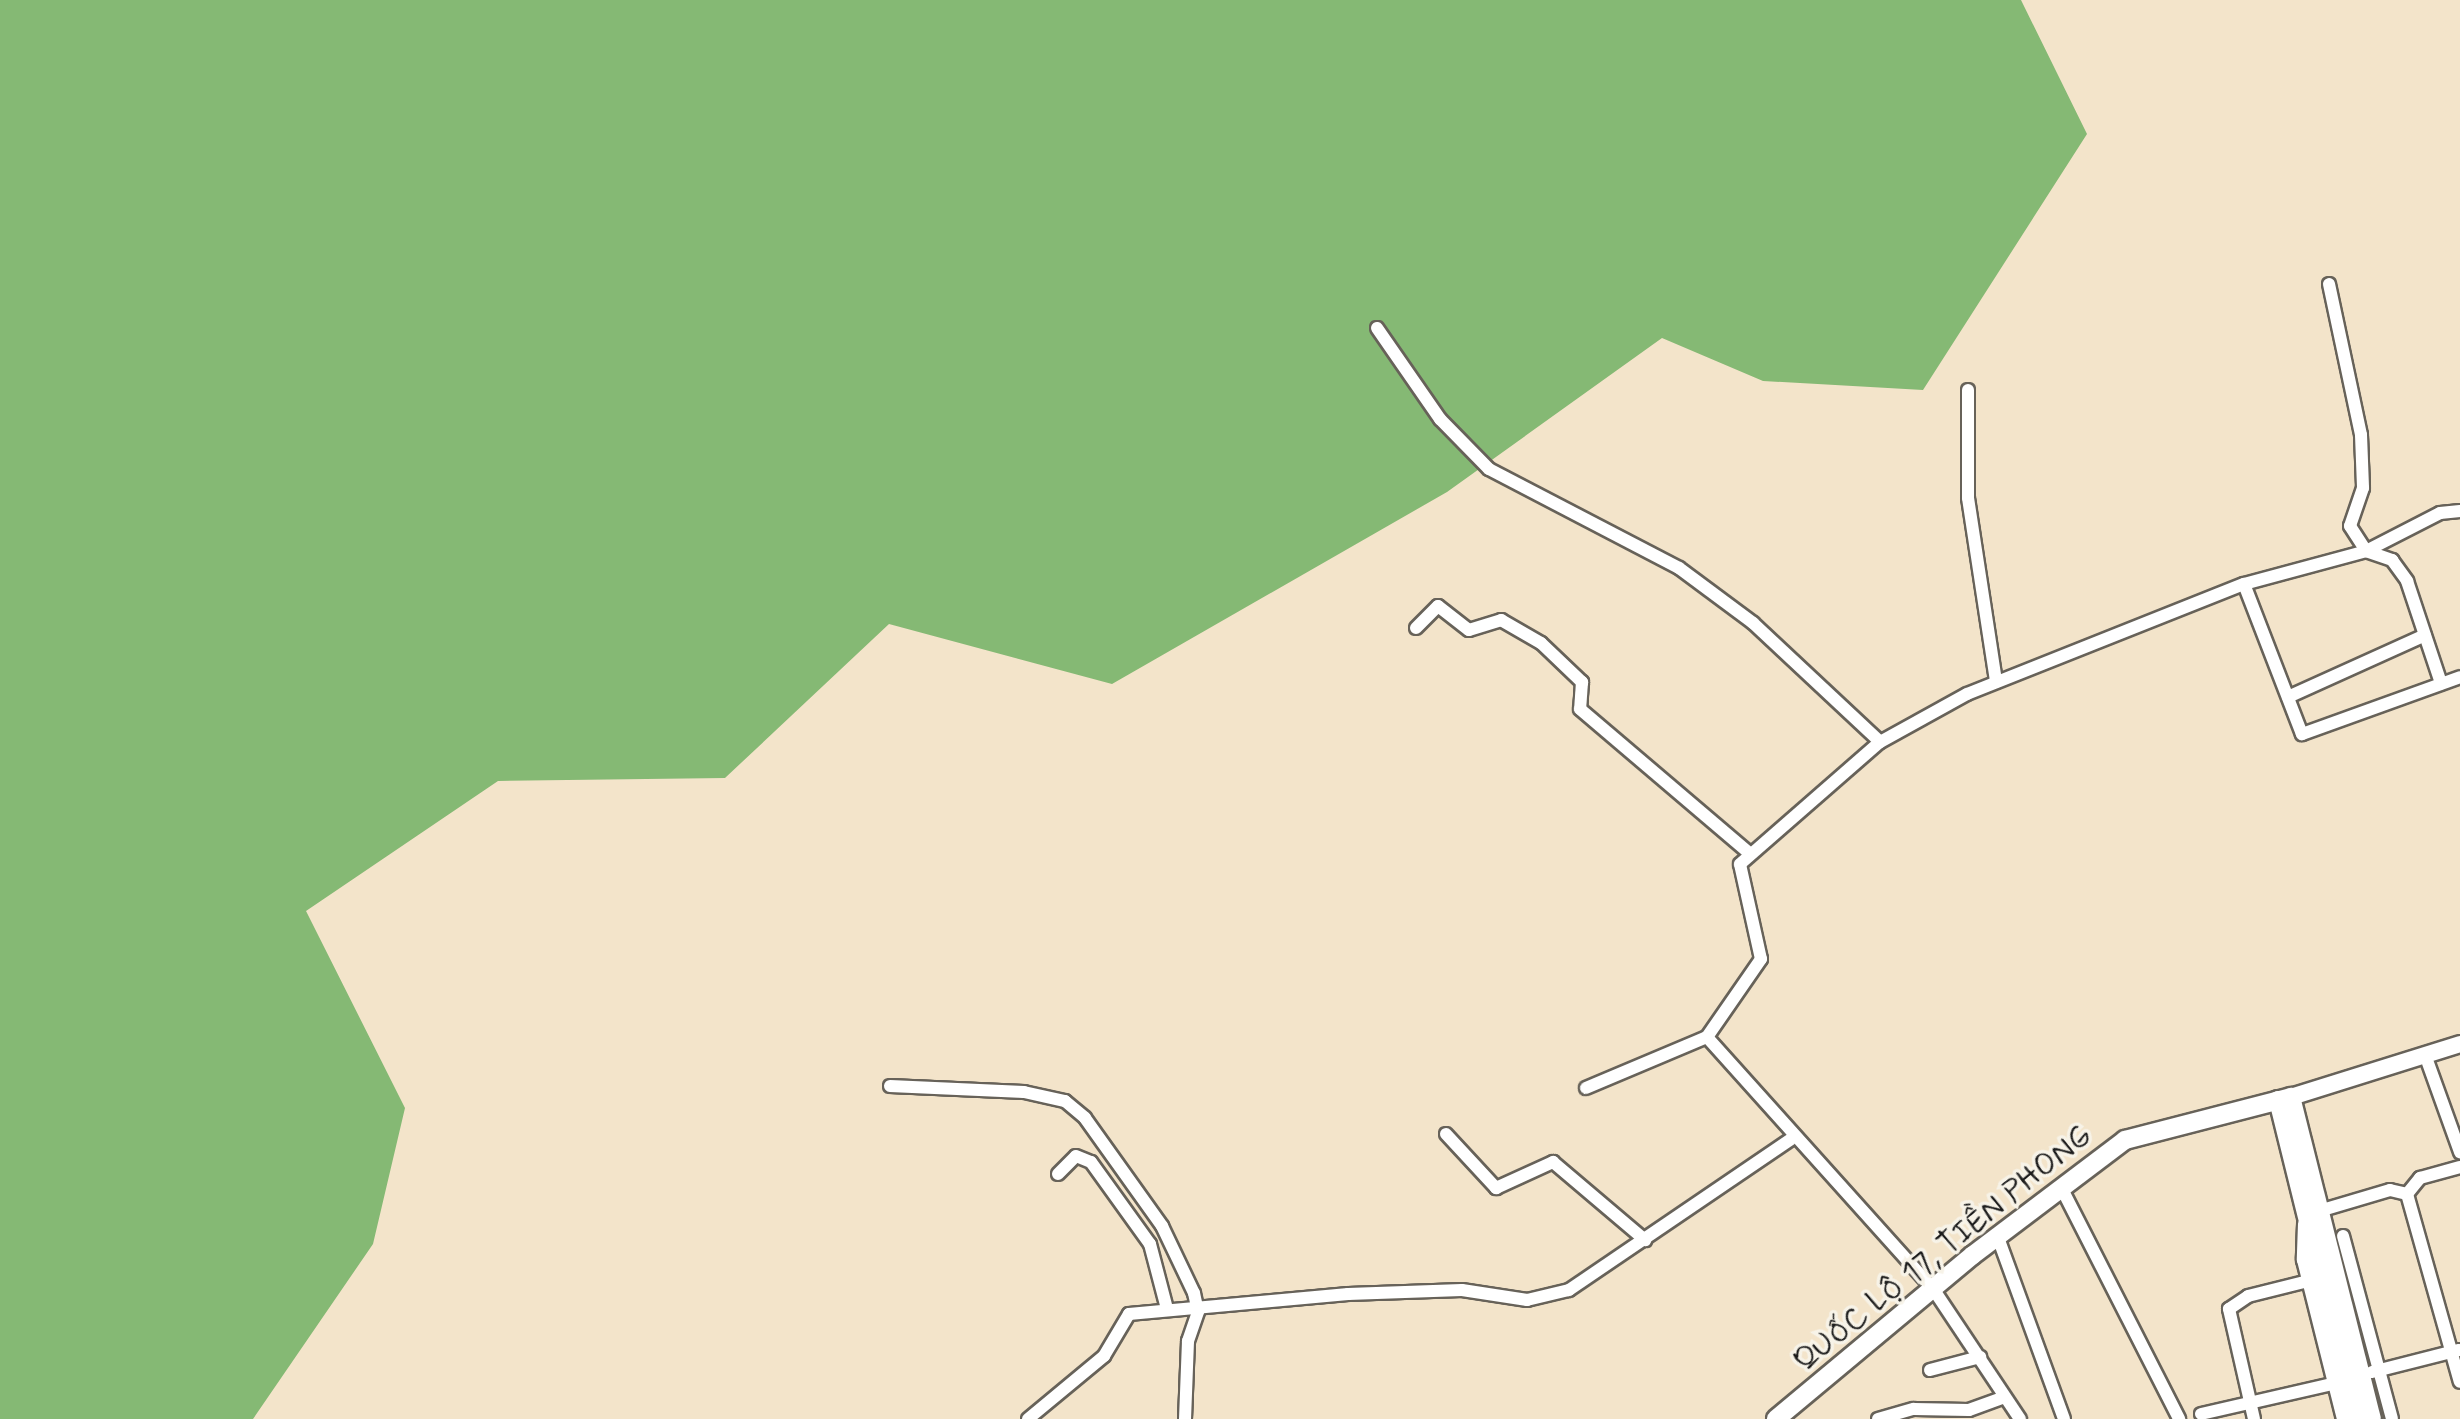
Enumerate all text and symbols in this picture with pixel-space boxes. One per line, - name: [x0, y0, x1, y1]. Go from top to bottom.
- street label: QUỐC LỘ 17, TIỀN PHONG: [1786, 1117, 2100, 1381]

